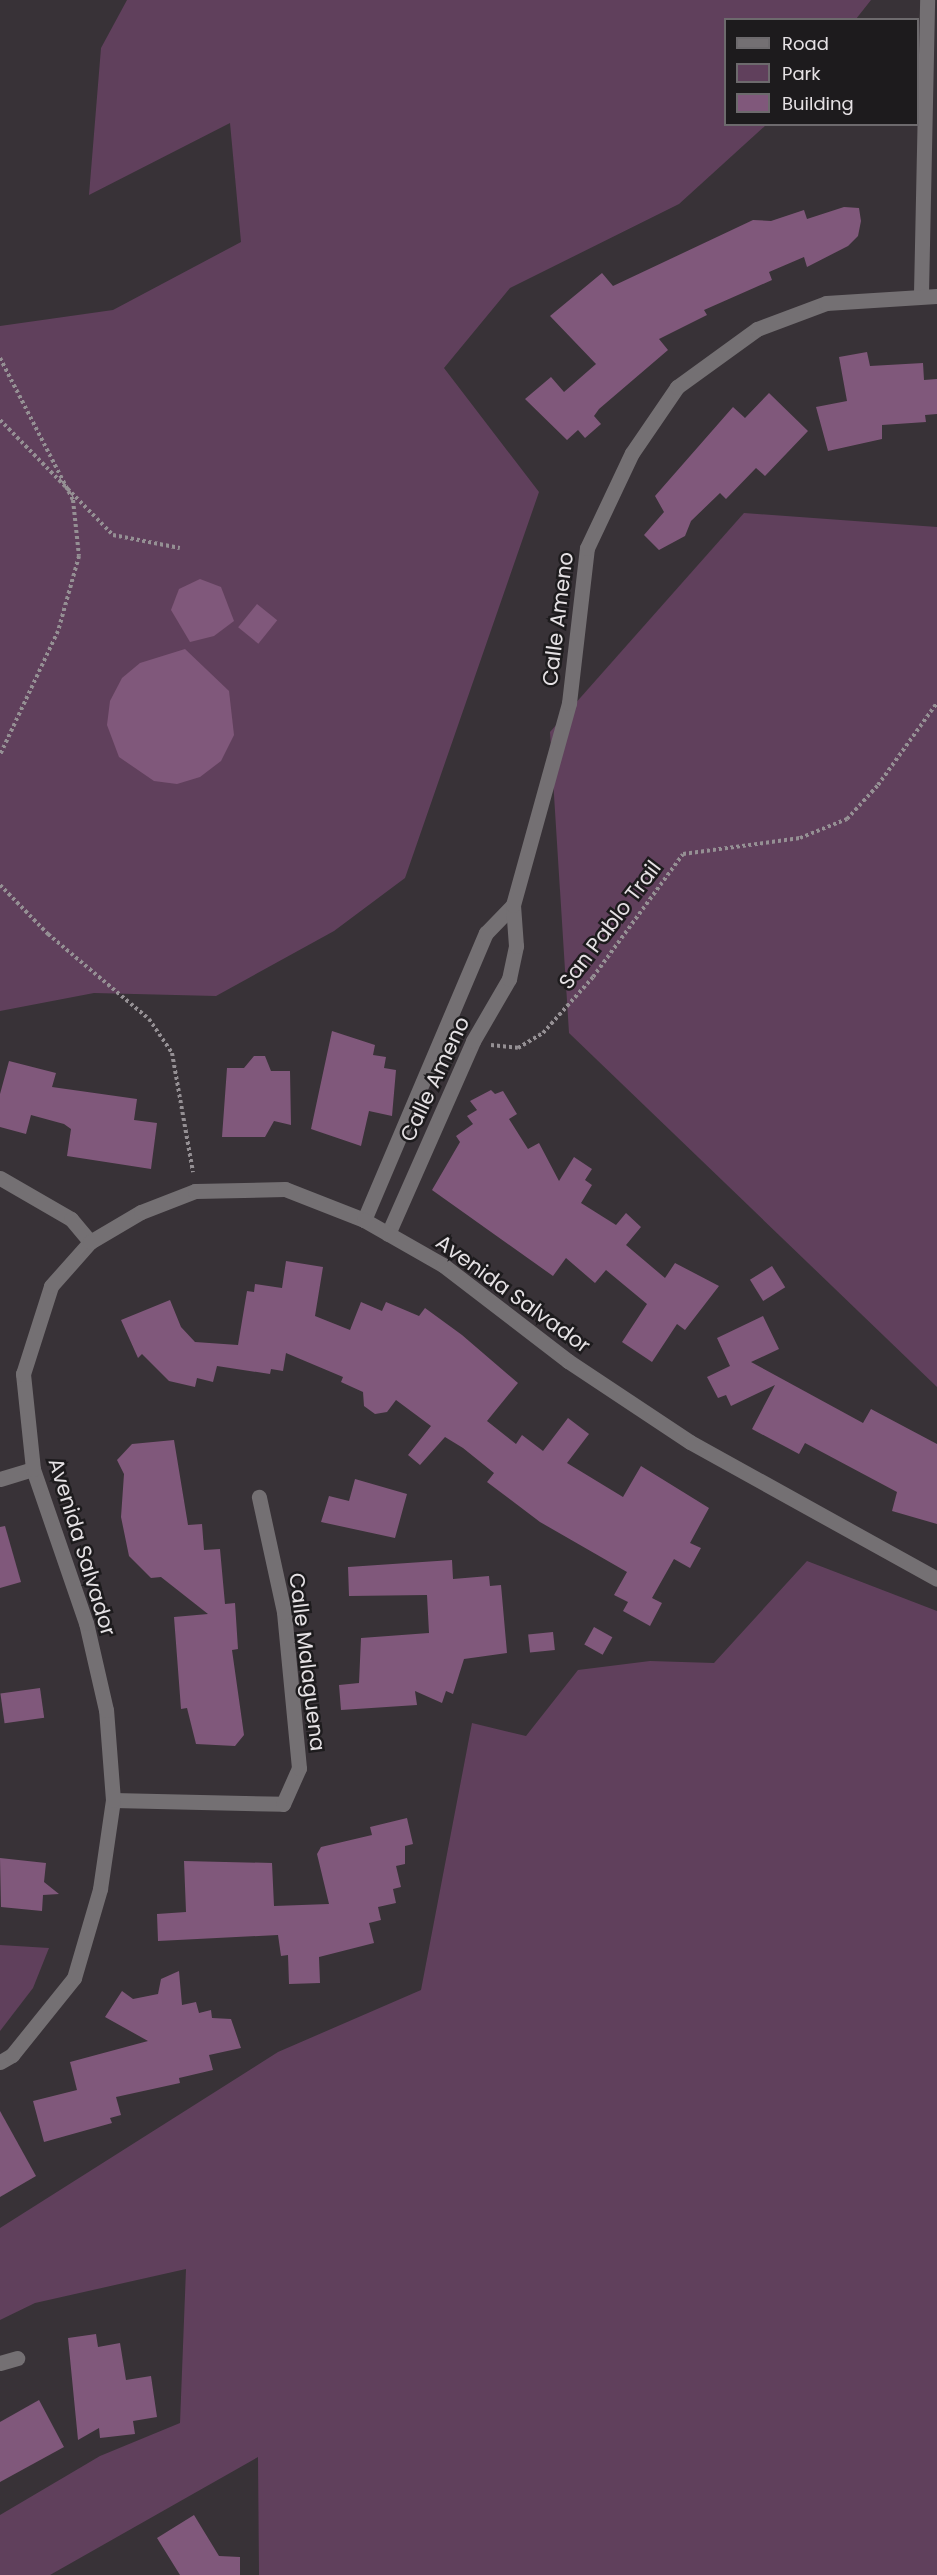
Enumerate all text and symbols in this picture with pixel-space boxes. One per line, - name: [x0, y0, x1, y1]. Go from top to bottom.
- legend: [724, 18, 919, 126]
- text: Road: [782, 31, 829, 56]
- text: Park: [782, 61, 821, 86]
- text: Building: [782, 91, 854, 116]
- street label: Calle Ameno: [537, 550, 579, 688]
- street label: San Pablo Trail: [554, 856, 666, 994]
- street label: Calle Ameno: [395, 1012, 475, 1146]
- street label: Avenida Salvador: [431, 1230, 595, 1358]
- street label: Avenida Salvador: [43, 1455, 121, 1639]
- street label: Calle Malaguena: [284, 1571, 330, 1753]

